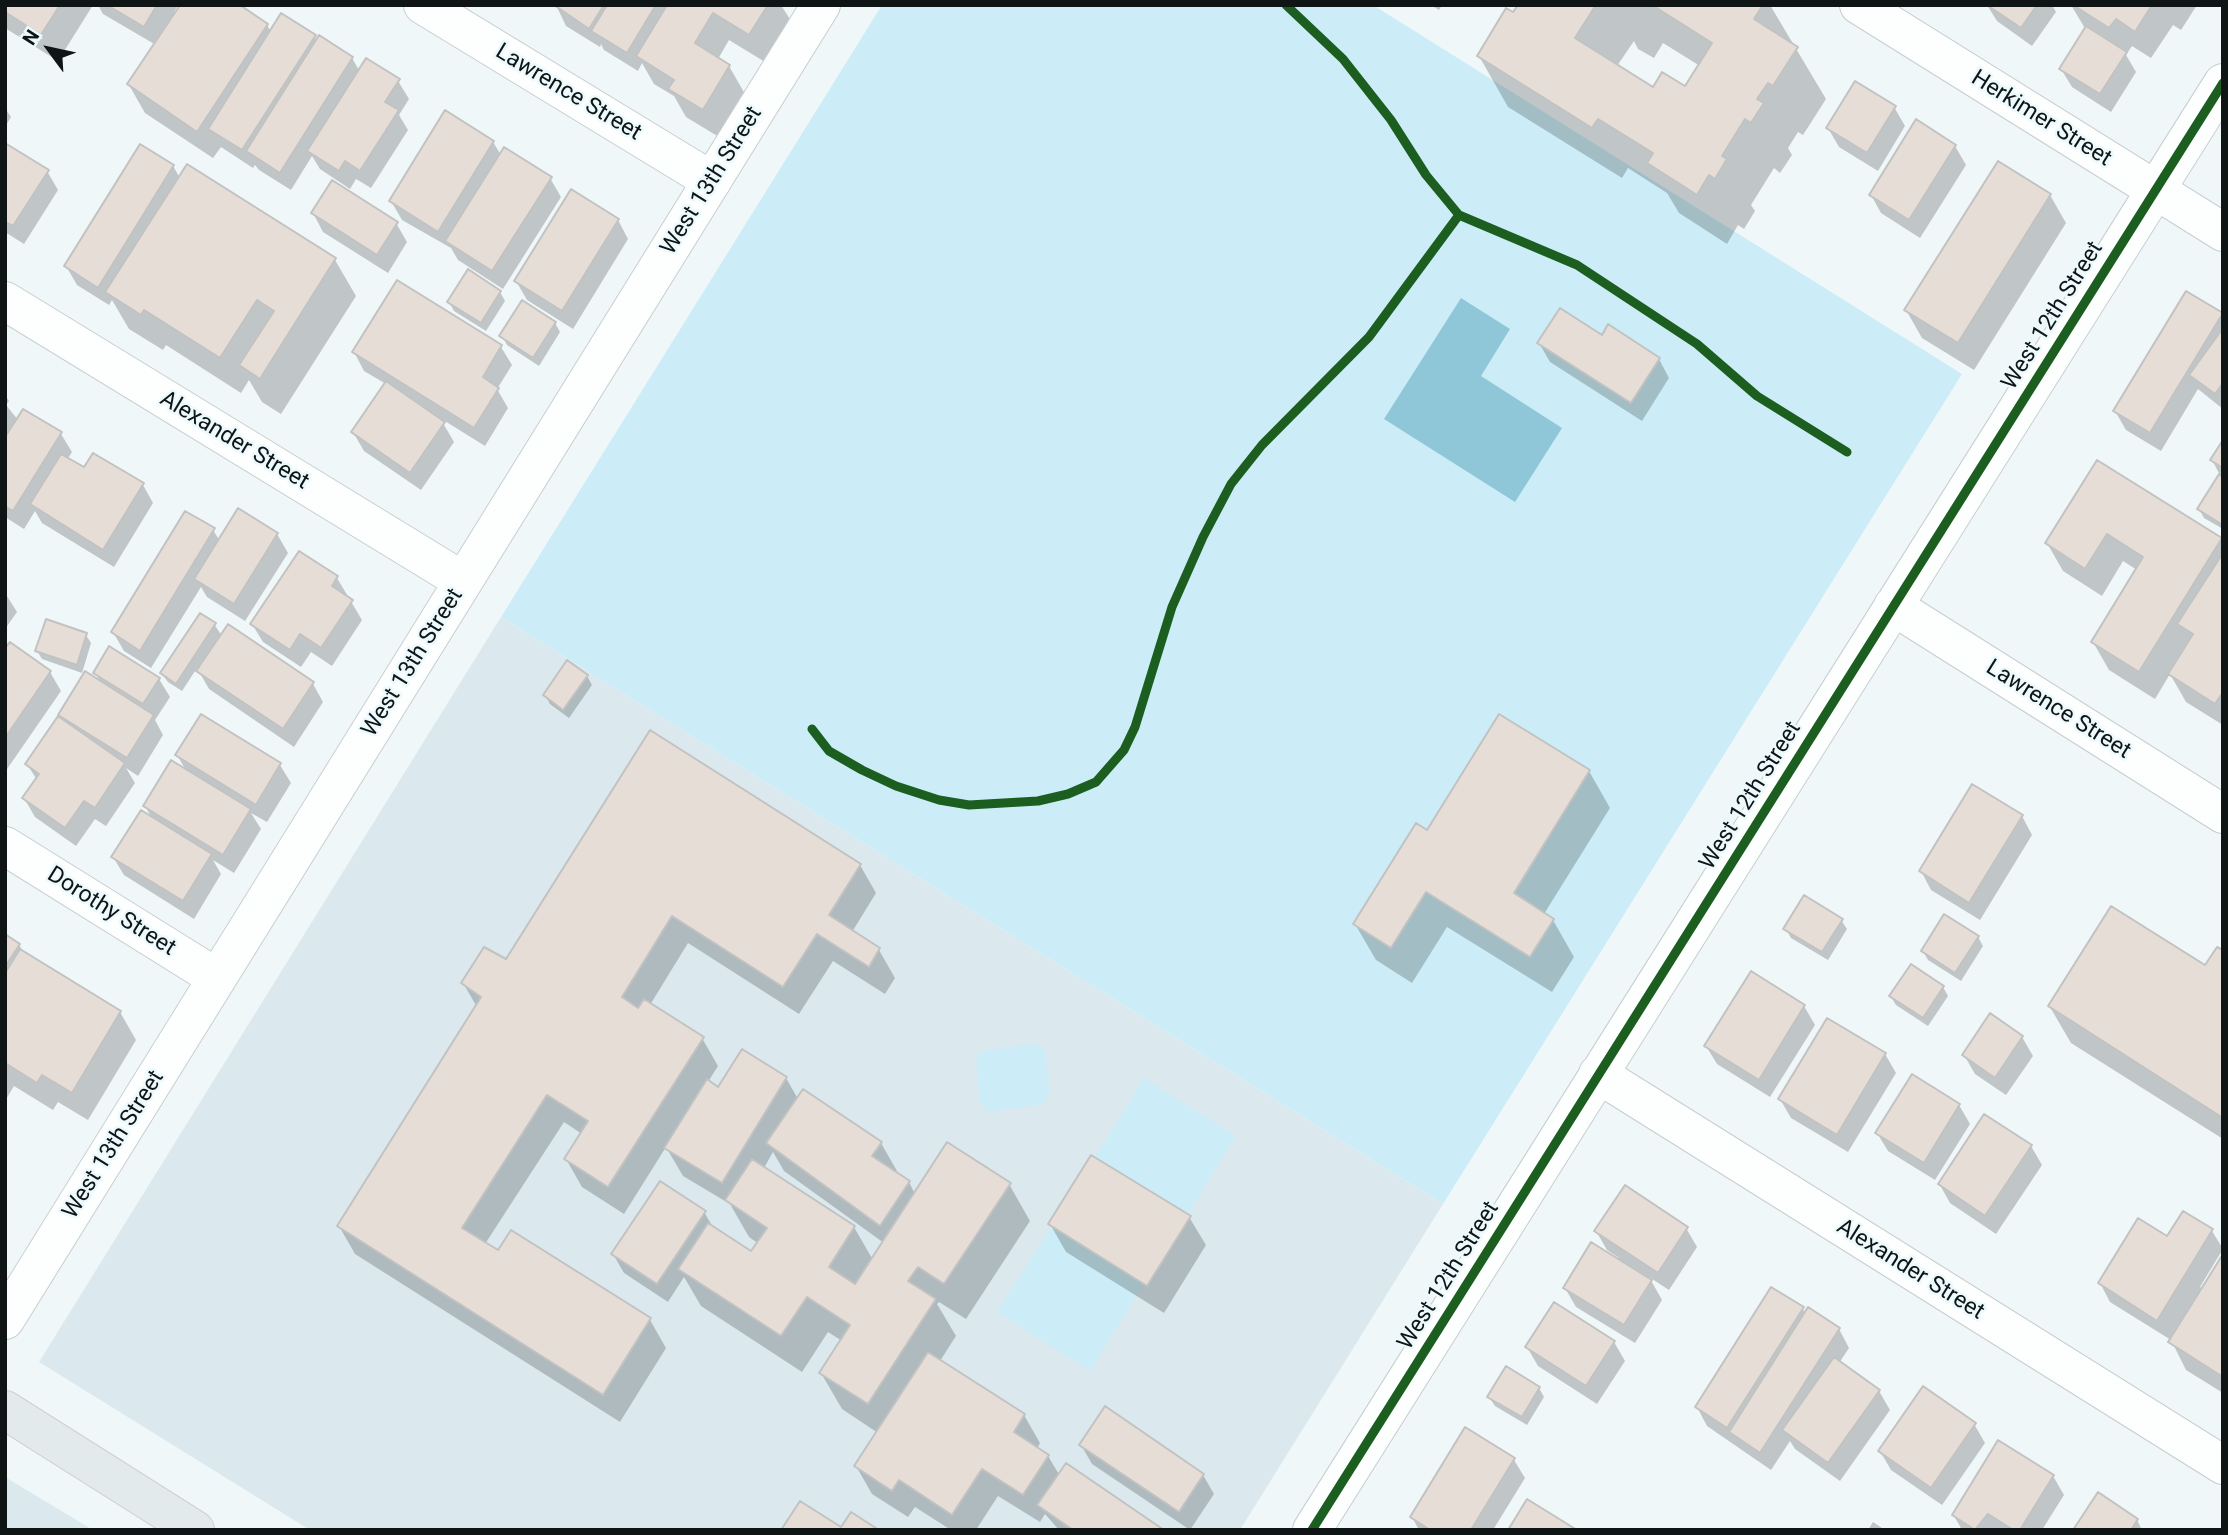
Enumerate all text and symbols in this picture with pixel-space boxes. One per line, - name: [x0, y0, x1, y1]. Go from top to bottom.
- north arrow: [14, 14, 84, 84]
- text: N: [18, 25, 44, 49]
- street label: Lawrence Street: [490, 39, 646, 147]
- street label: Herkimer Street: [1966, 65, 2116, 173]
- street label: West 13th Street: [655, 102, 769, 260]
- street label: West 12th Street: [1996, 237, 2110, 395]
- street label: Alexander Street: [155, 386, 313, 496]
- street label: West 13th Street: [356, 584, 470, 742]
- street label: Lawrence Street: [1981, 655, 2135, 765]
- street label: West 12th Street: [1694, 717, 1808, 875]
- street label: Dorothy Street: [42, 862, 180, 962]
- street label: West 13th Street: [57, 1066, 171, 1224]
- street label: West 12th Street: [1392, 1197, 1506, 1355]
- street label: Alexander Street: [1831, 1214, 1989, 1326]

